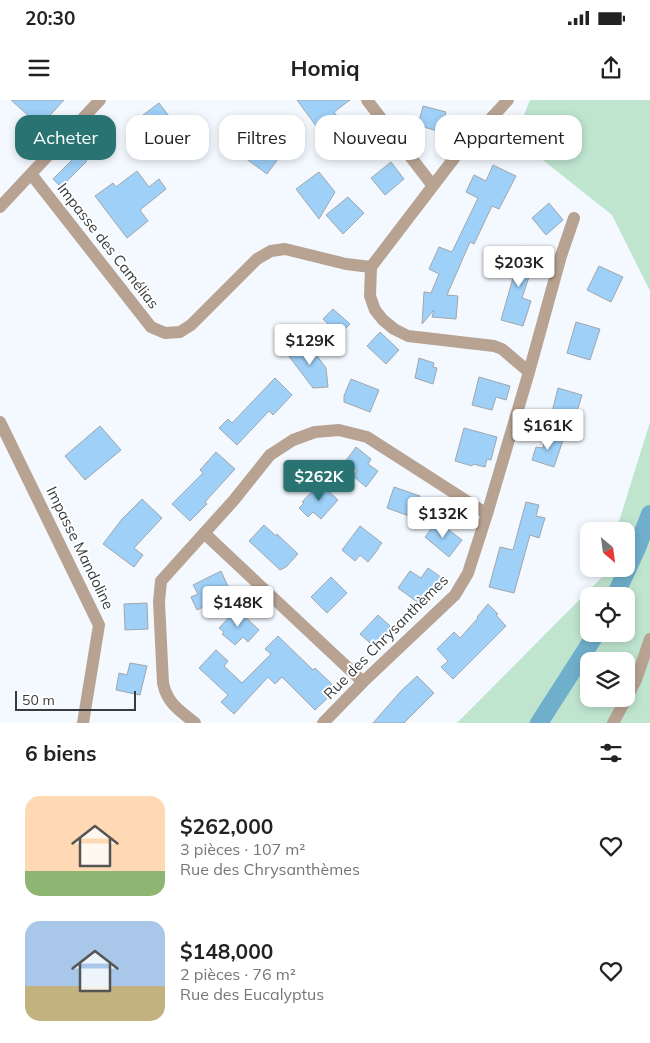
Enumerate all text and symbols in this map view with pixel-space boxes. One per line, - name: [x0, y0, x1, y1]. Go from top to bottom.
- text: 20:30: [25, 6, 75, 30]
- icon: menu: [25, 54, 53, 82]
- text: Homiq: [290, 54, 360, 82]
- icon: share: [597, 54, 625, 82]
- chip: Acheter: [15, 115, 116, 160]
- chip: Louer: [126, 115, 209, 160]
- chip: Filtres: [219, 115, 305, 160]
- chip: Nouveau: [315, 115, 425, 160]
- chip: Appartement: [435, 115, 582, 160]
- street label: Impasse des Camélias: [53, 179, 163, 312]
- pin: $203K: [484, 246, 554, 288]
- text: $203K: [494, 252, 544, 272]
- pin: $129K: [275, 324, 345, 366]
- text: $129K: [285, 330, 335, 350]
- pin: $161K: [513, 408, 583, 451]
- text: $161K: [523, 415, 573, 435]
- pin: $262K: [284, 460, 354, 502]
- text: $262K: [294, 466, 344, 486]
- street label: Impasse Mandoline: [42, 483, 118, 612]
- pin: $132K: [408, 496, 478, 539]
- text: $132K: [418, 503, 468, 523]
- north arrow: [580, 522, 635, 578]
- map controls: [580, 522, 635, 707]
- street label: Rue des Chrysanthèmes: [319, 570, 452, 703]
- pin: $148K: [203, 586, 273, 628]
- button: locate: [580, 587, 635, 642]
- text: $148K: [213, 592, 263, 612]
- button: layers: [580, 652, 635, 707]
- scale bar: [15, 688, 136, 711]
- text: 50 m: [22, 691, 55, 709]
- icon: filters: [597, 739, 625, 767]
- text: 6 biens: [25, 740, 97, 766]
- text: $262,000: [180, 813, 273, 839]
- icon: home: [65, 816, 125, 876]
- icon: heart: [597, 832, 625, 860]
- text: 3 pièces · 107 m²: [180, 839, 305, 859]
- text: Rue des Chrysanthèmes: [180, 859, 360, 879]
- text: $148,000: [180, 938, 273, 964]
- icon: home: [65, 941, 125, 1001]
- icon: heart: [597, 957, 625, 985]
- text: 2 pièces · 76 m²: [180, 964, 296, 984]
- text: Rue des Eucalyptus: [180, 984, 324, 1004]

